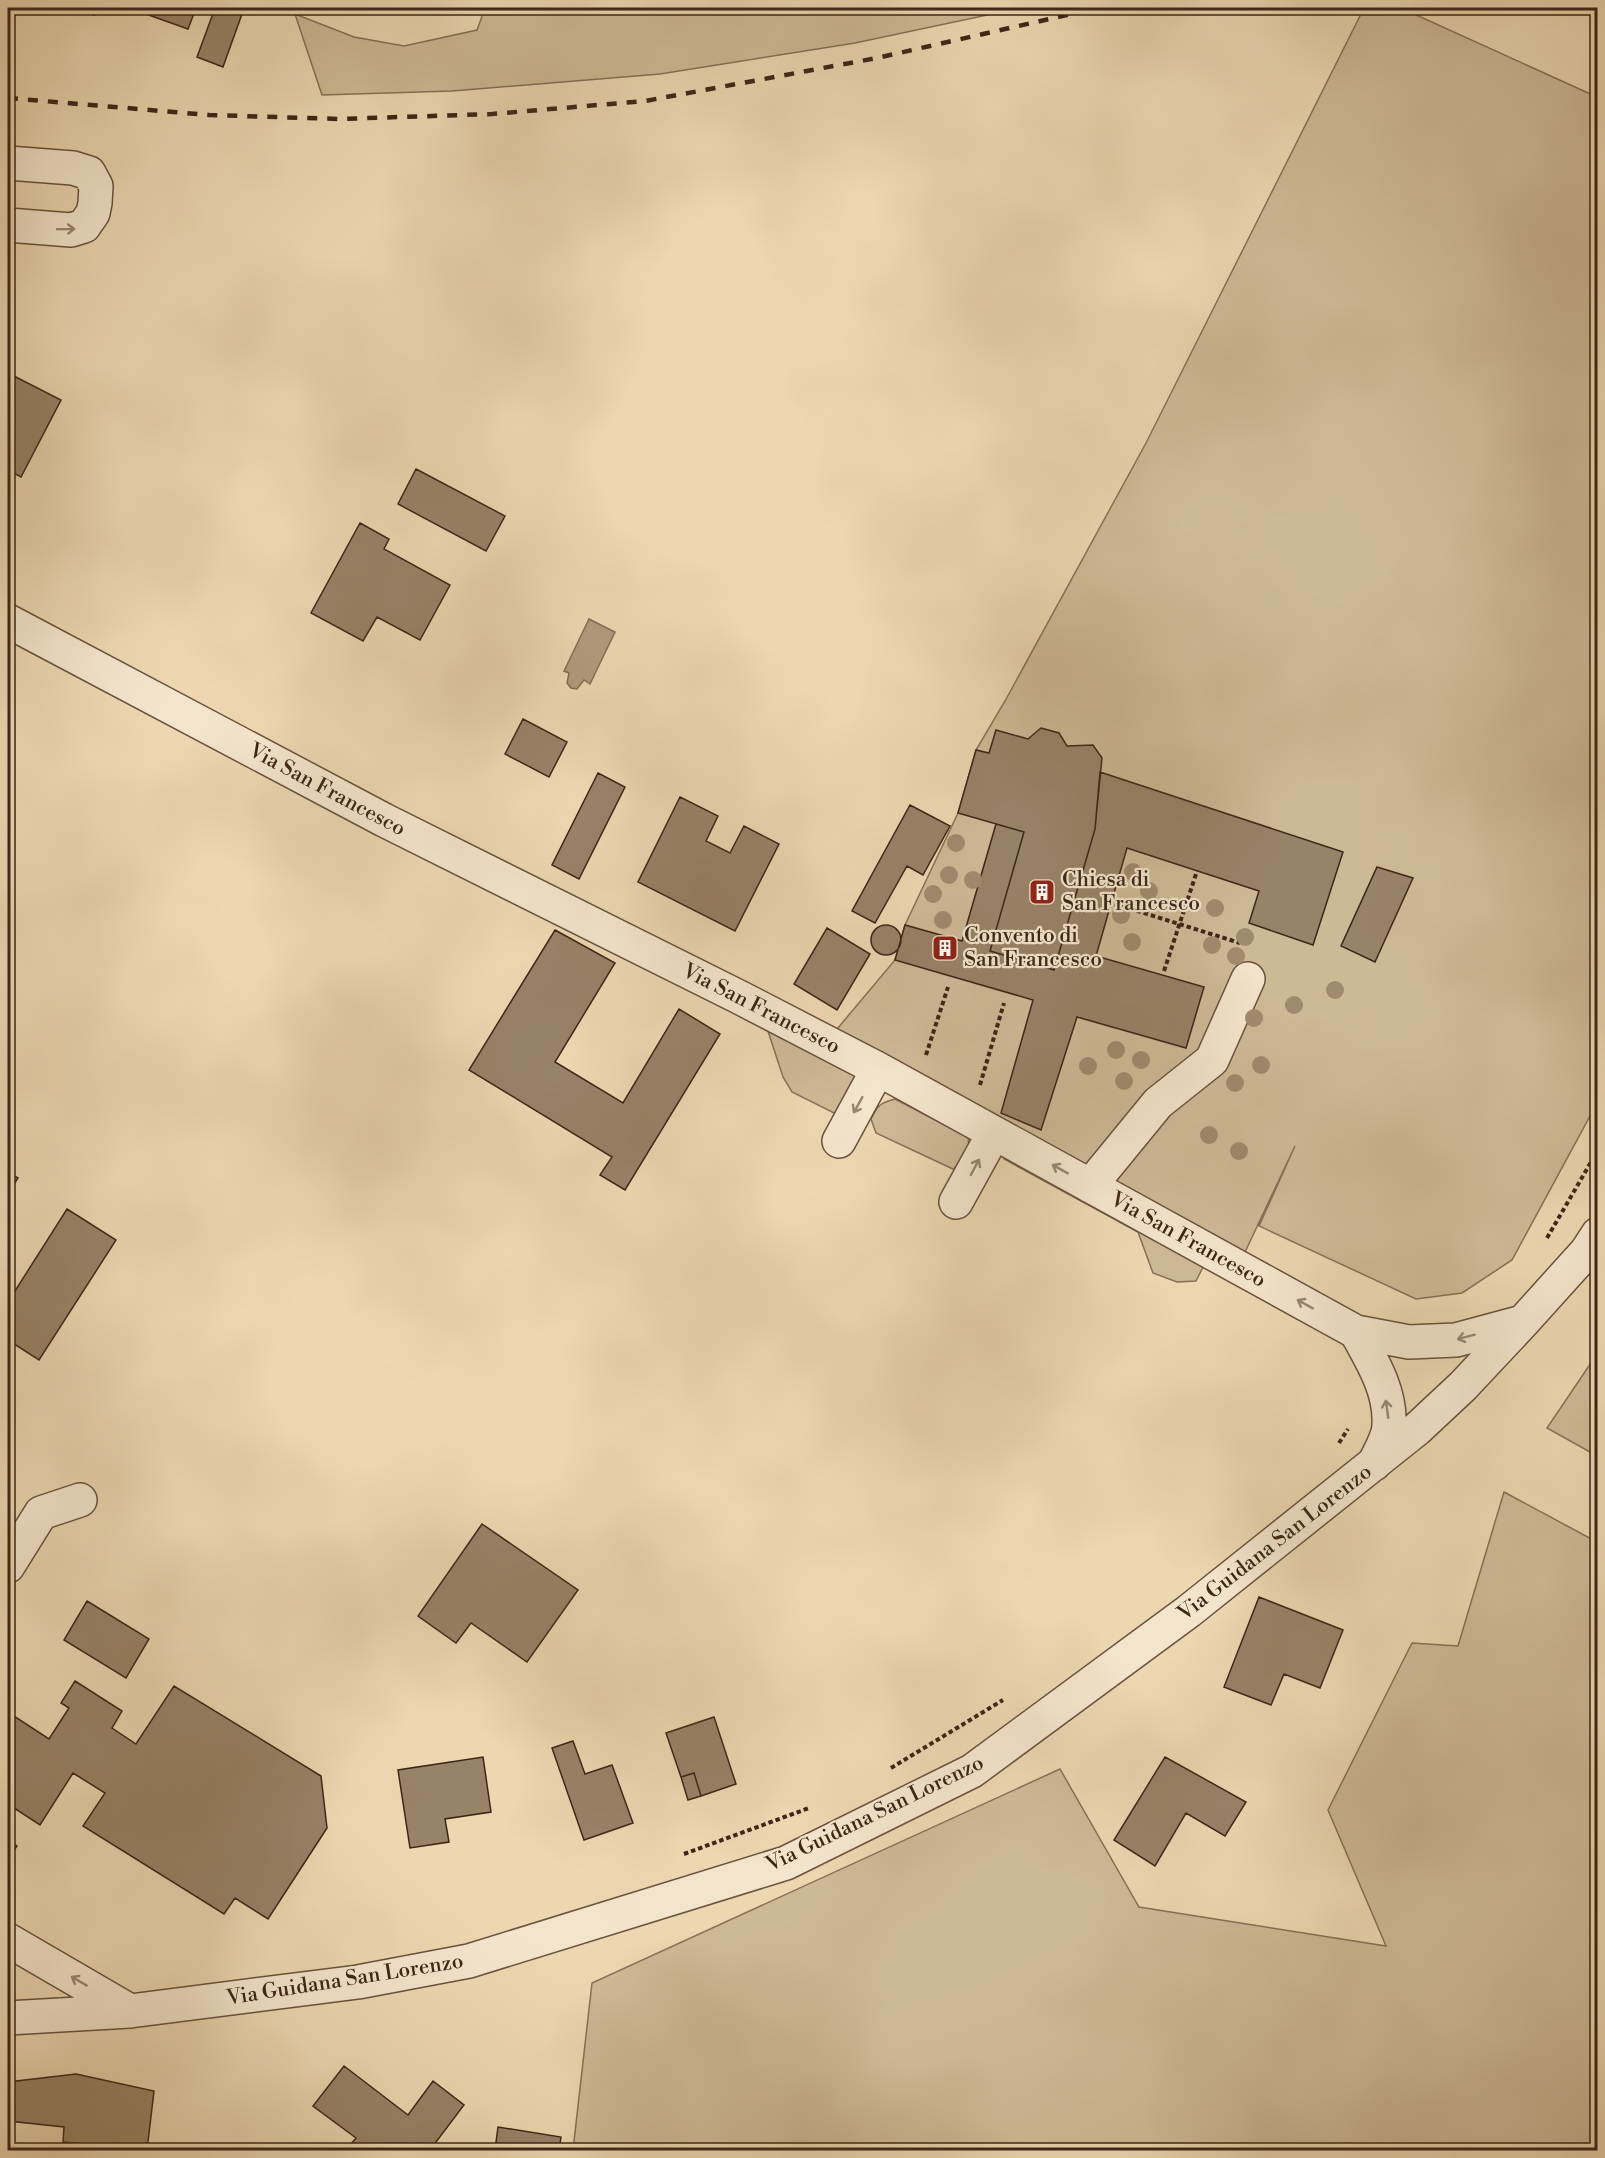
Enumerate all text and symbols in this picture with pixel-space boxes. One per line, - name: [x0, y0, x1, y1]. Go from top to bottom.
- one-way arrow: [55, 223, 75, 235]
- street label: Via San Francesco: [243, 737, 410, 842]
- place label: Chiesa di San Francesco: [1062, 867, 1200, 917]
- building icon: Chiesa di San Francesco: [1027, 877, 1057, 907]
- place label: Convento di San Francesco: [964, 923, 1102, 973]
- building icon: Convento di San Francesco: [930, 933, 960, 963]
- street label: Via San Francesco: [677, 958, 844, 1060]
- one-way arrow: [852, 1096, 863, 1114]
- one-way arrow: [970, 1159, 981, 1177]
- one-way arrow: [1052, 1163, 1070, 1174]
- street label: Via San Francesco: [1105, 1186, 1270, 1293]
- one-way arrow: [1297, 1298, 1314, 1310]
- one-way arrow: [1457, 1332, 1476, 1343]
- one-way arrow: [1382, 1400, 1393, 1419]
- street label: Via Guidana San Lorenzo: [1172, 1459, 1377, 1628]
- street label: Via Guidana San Lorenzo: [761, 1750, 988, 1879]
- street label: Via Guidana San Lorenzo: [224, 1948, 465, 2012]
- one-way arrow: [71, 1975, 88, 1987]

